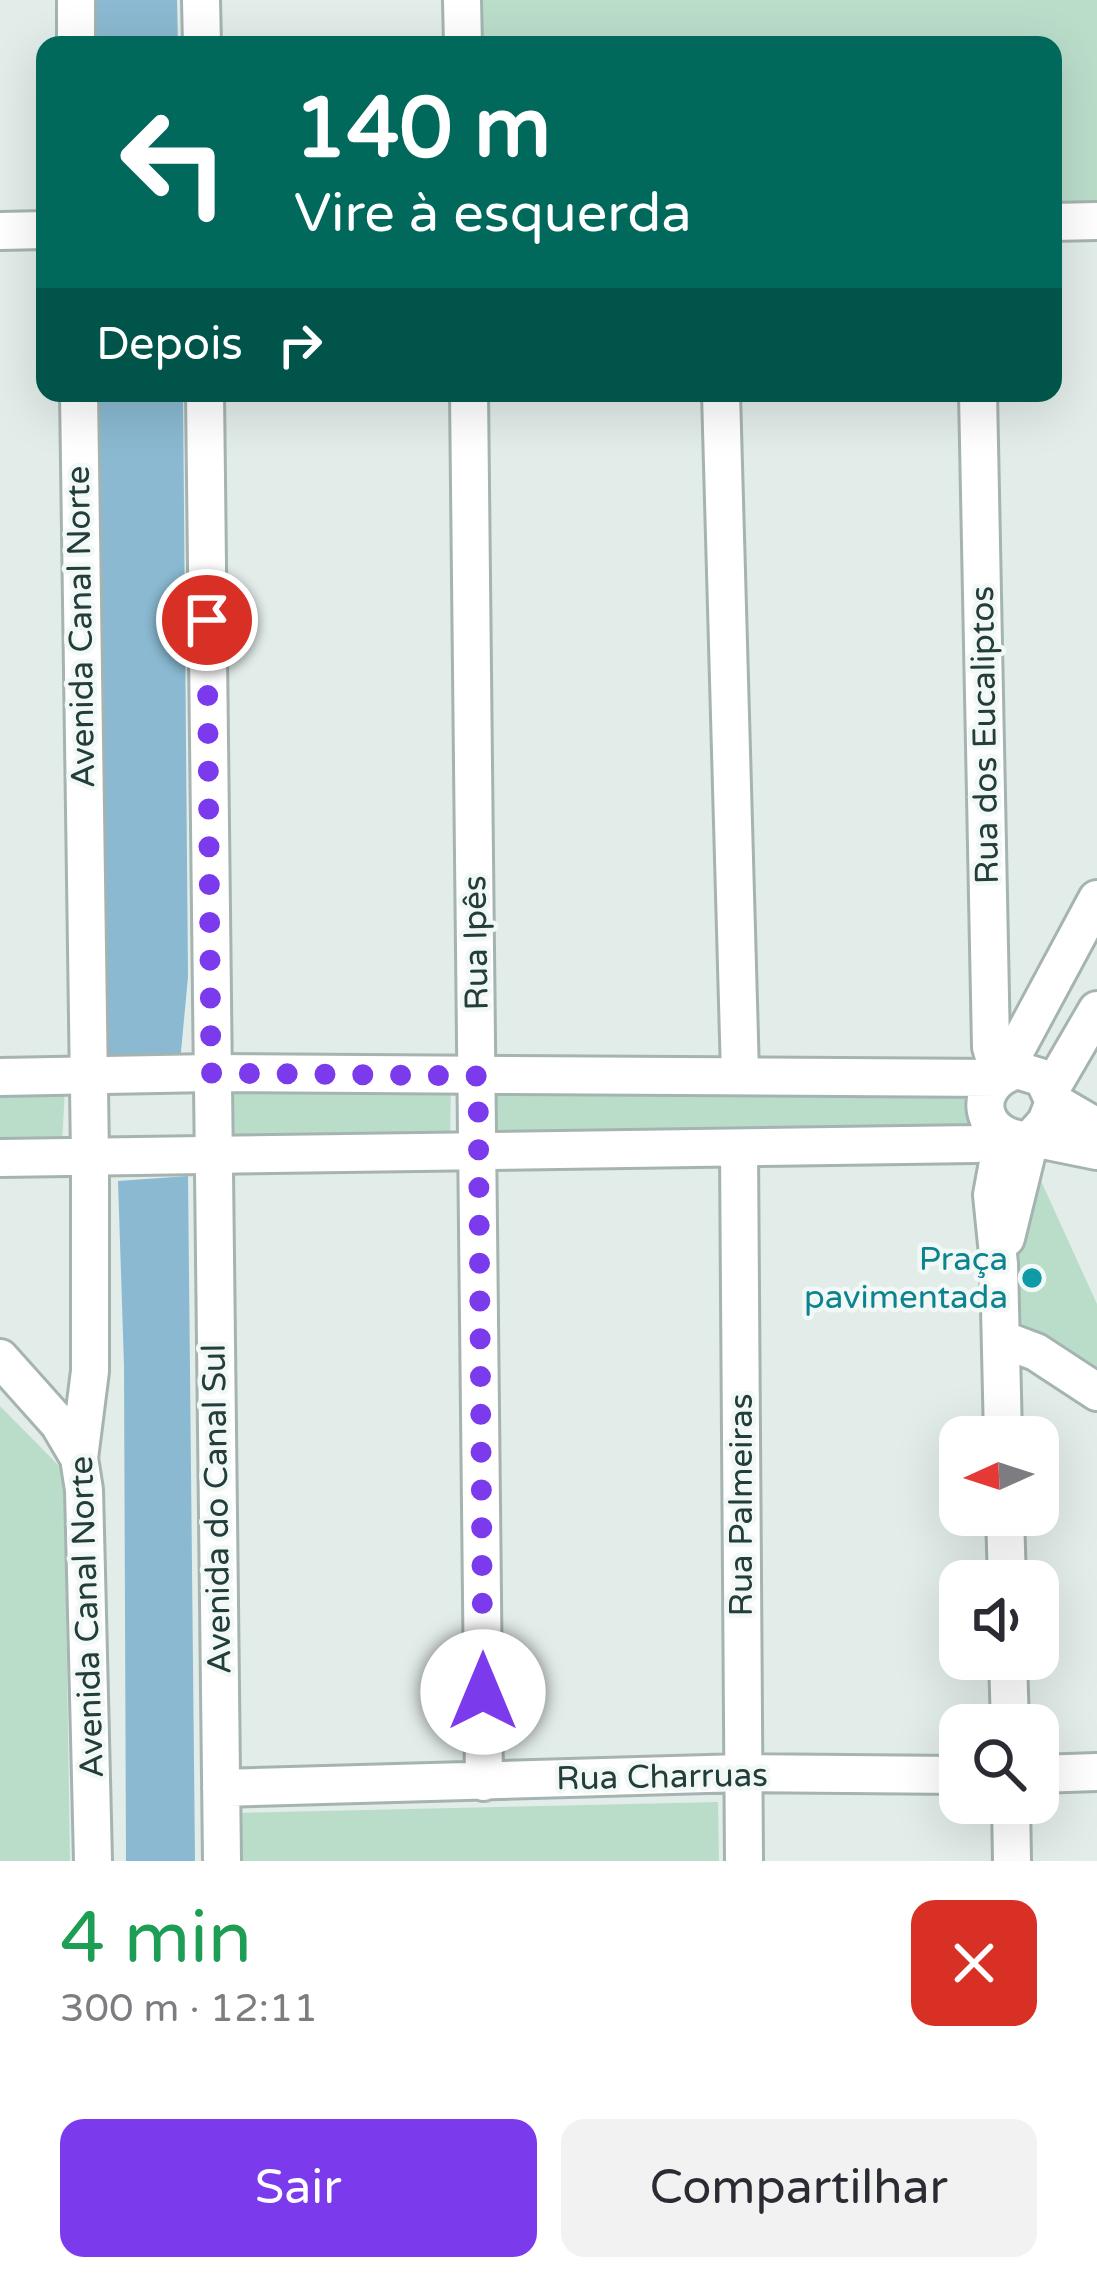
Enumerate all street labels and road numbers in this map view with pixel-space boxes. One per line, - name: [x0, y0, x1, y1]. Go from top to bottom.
- street label: Avenida Canal Norte: [59, 466, 103, 788]
- street label: Rua dos Eucaliptos: [963, 586, 1007, 884]
- street label: Rua Ipês: [455, 875, 497, 1011]
- street label: Avenida do Canal Sul: [195, 1343, 239, 1675]
- street label: Rua Palmeiras: [722, 1393, 761, 1617]
- street label: Avenida Canal Norte: [62, 1455, 112, 1779]
- street label: Rua Charruas: [556, 1756, 768, 1798]

